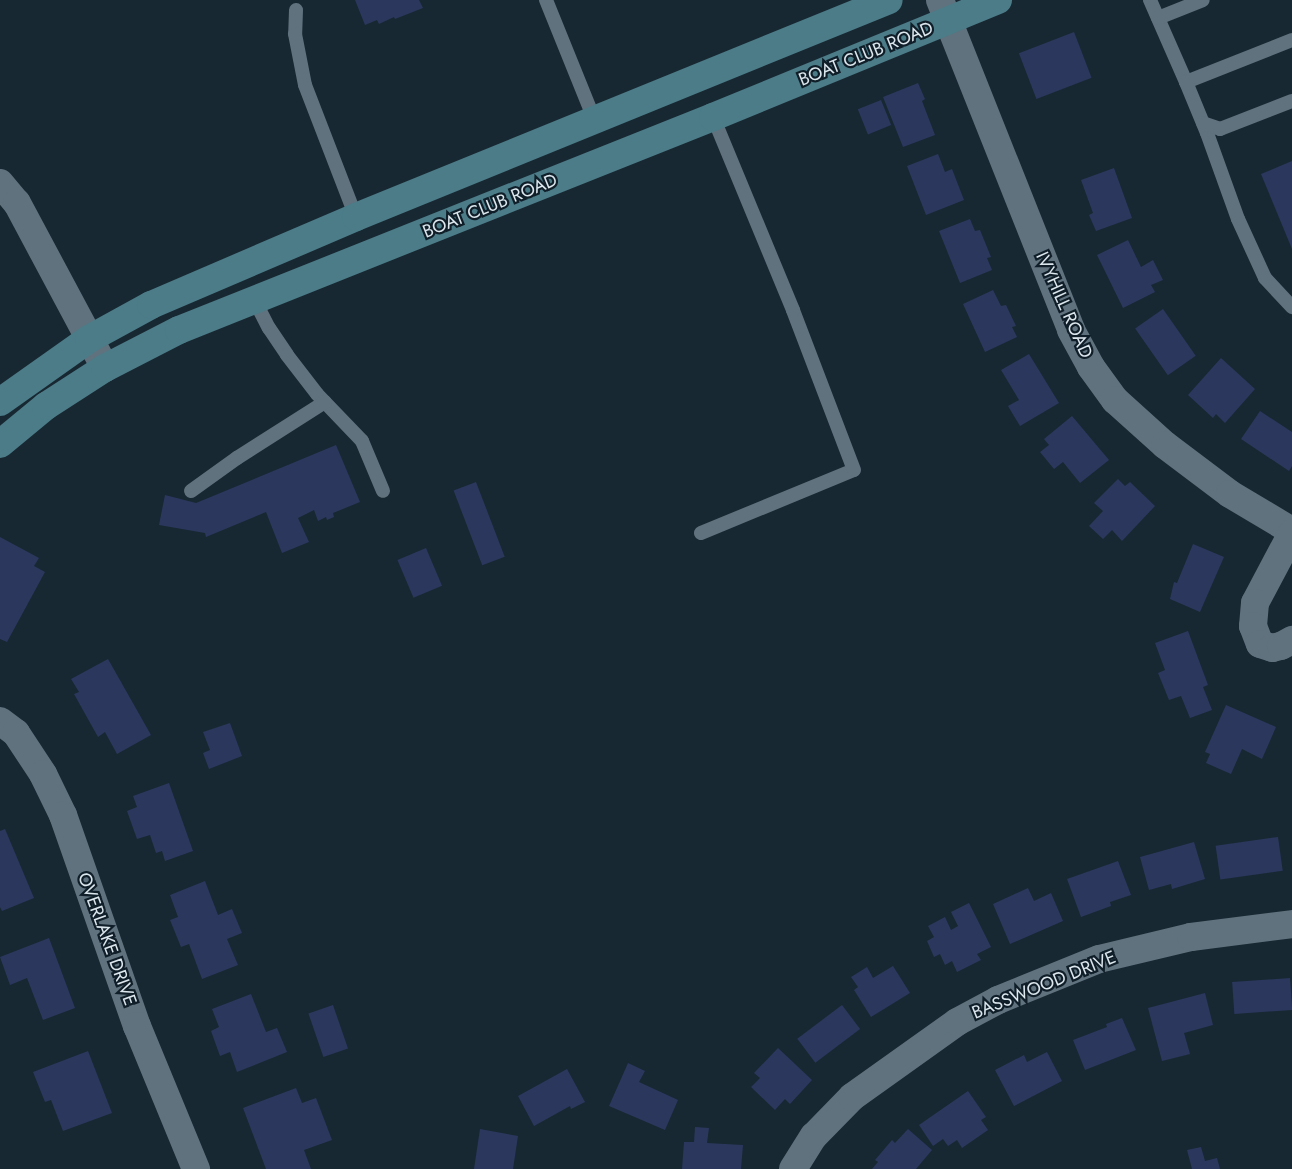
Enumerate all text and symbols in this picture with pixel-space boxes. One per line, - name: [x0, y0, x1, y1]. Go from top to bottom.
- street label: BOAT CLUB ROAD: [796, 17, 936, 91]
- street label: BOAT CLUB ROAD: [420, 169, 560, 243]
- street label: IVYHILL ROAD: [1031, 249, 1097, 361]
- street label: OVERLAKE DRIVE: [73, 870, 141, 1008]
- street label: BASSWOOD DRIVE: [969, 946, 1119, 1024]

